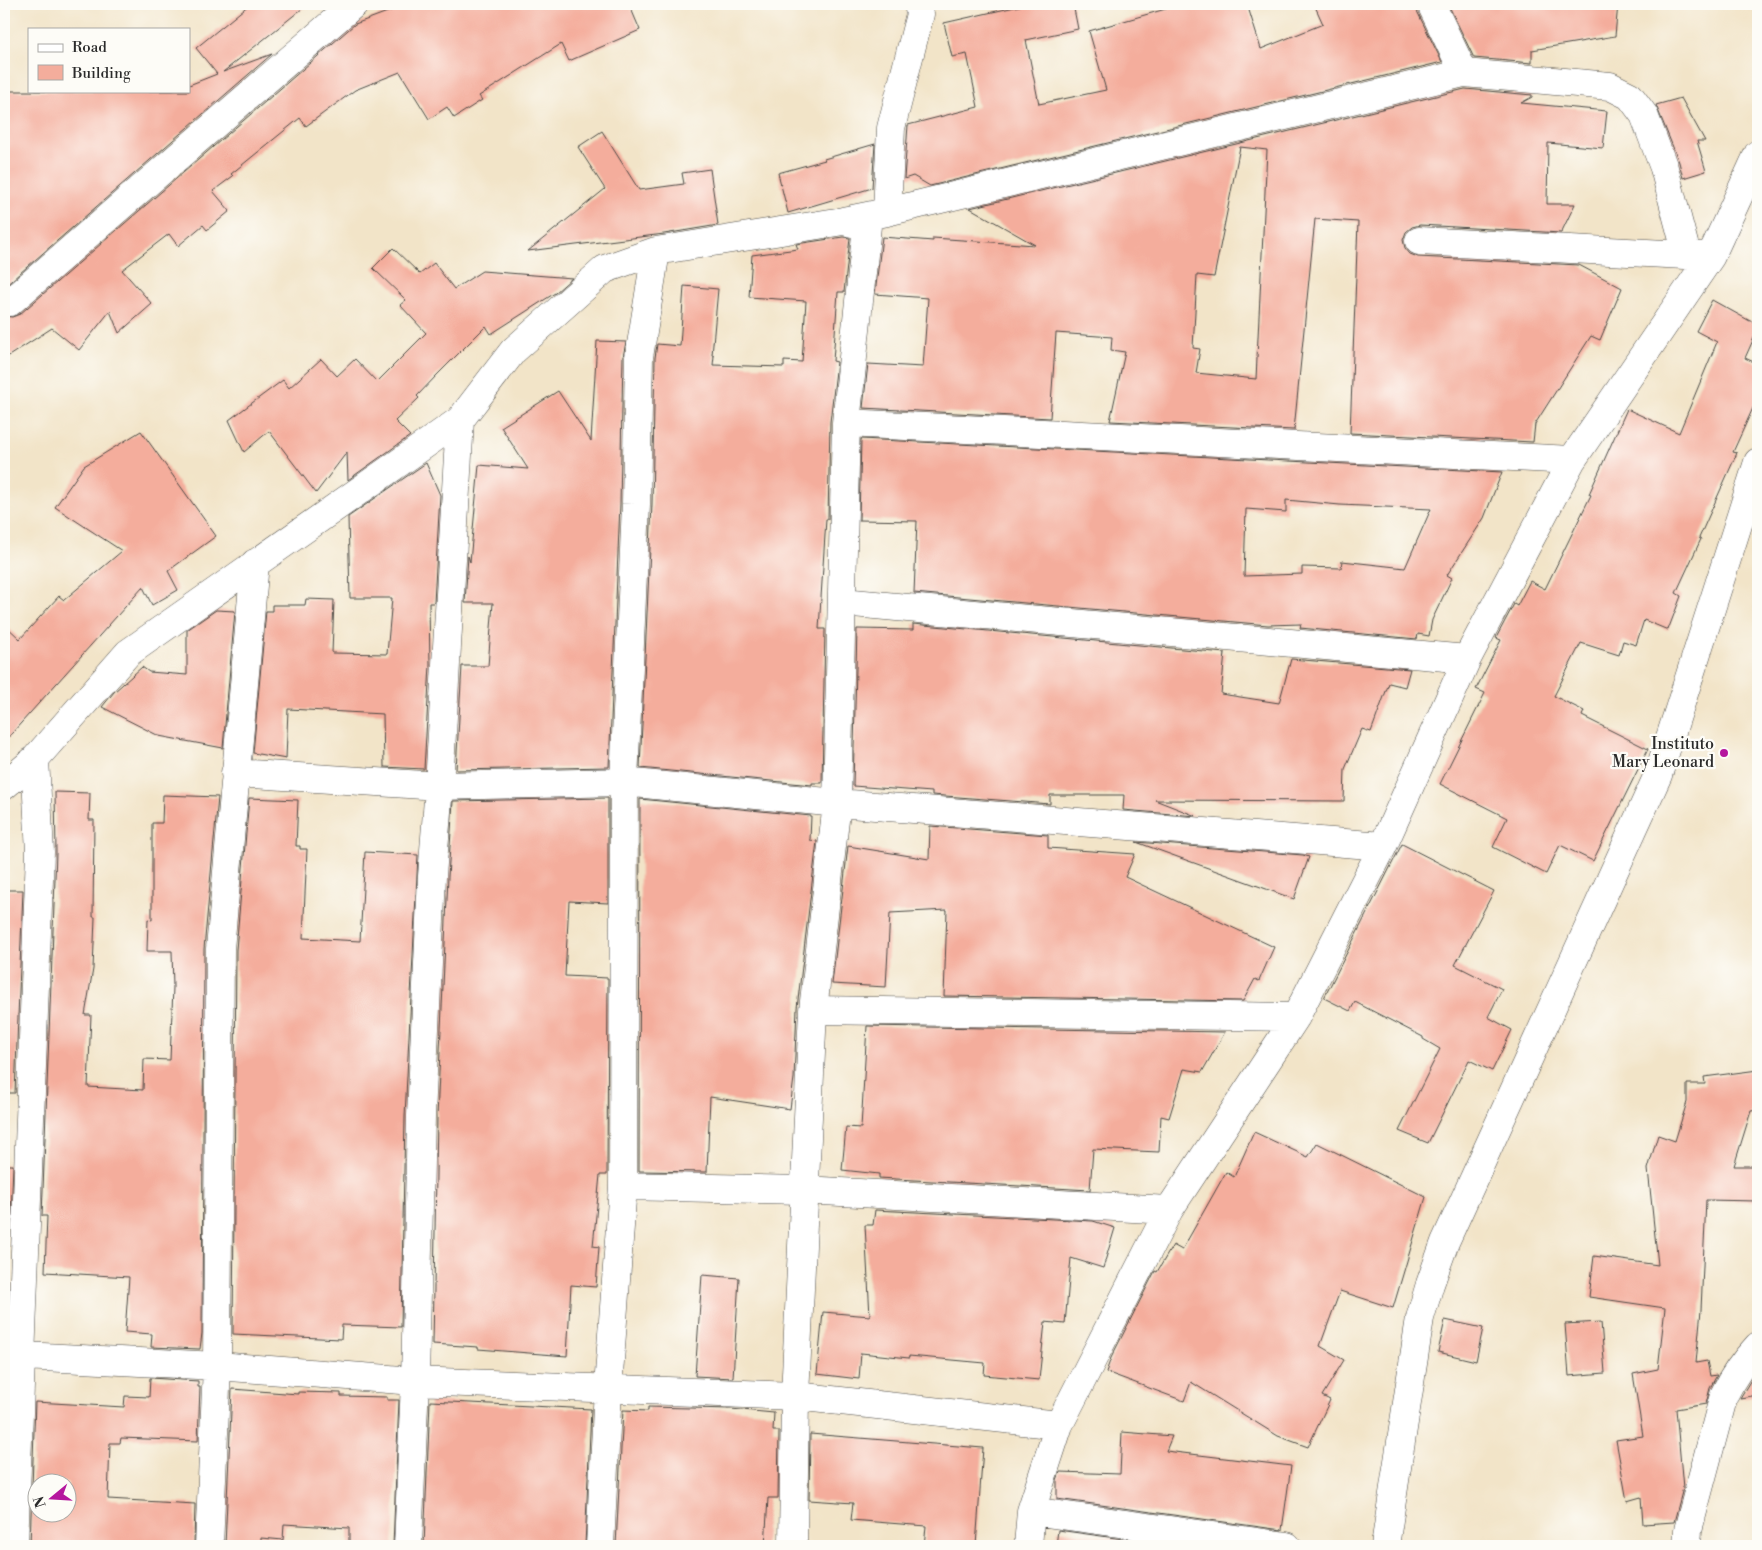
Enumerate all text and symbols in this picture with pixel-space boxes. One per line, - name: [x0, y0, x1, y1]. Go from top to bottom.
- legend: [28, 28, 190, 92]
- text: Road: [72, 38, 107, 57]
- text: Building: [71, 64, 131, 83]
- place label: Instituto Mary Leonard: [1612, 734, 1714, 772]
- marker: Instituto Mary Leonard: [1718, 747, 1730, 759]
- north arrow: [28, 1472, 78, 1522]
- text: N: [30, 1494, 51, 1510]

